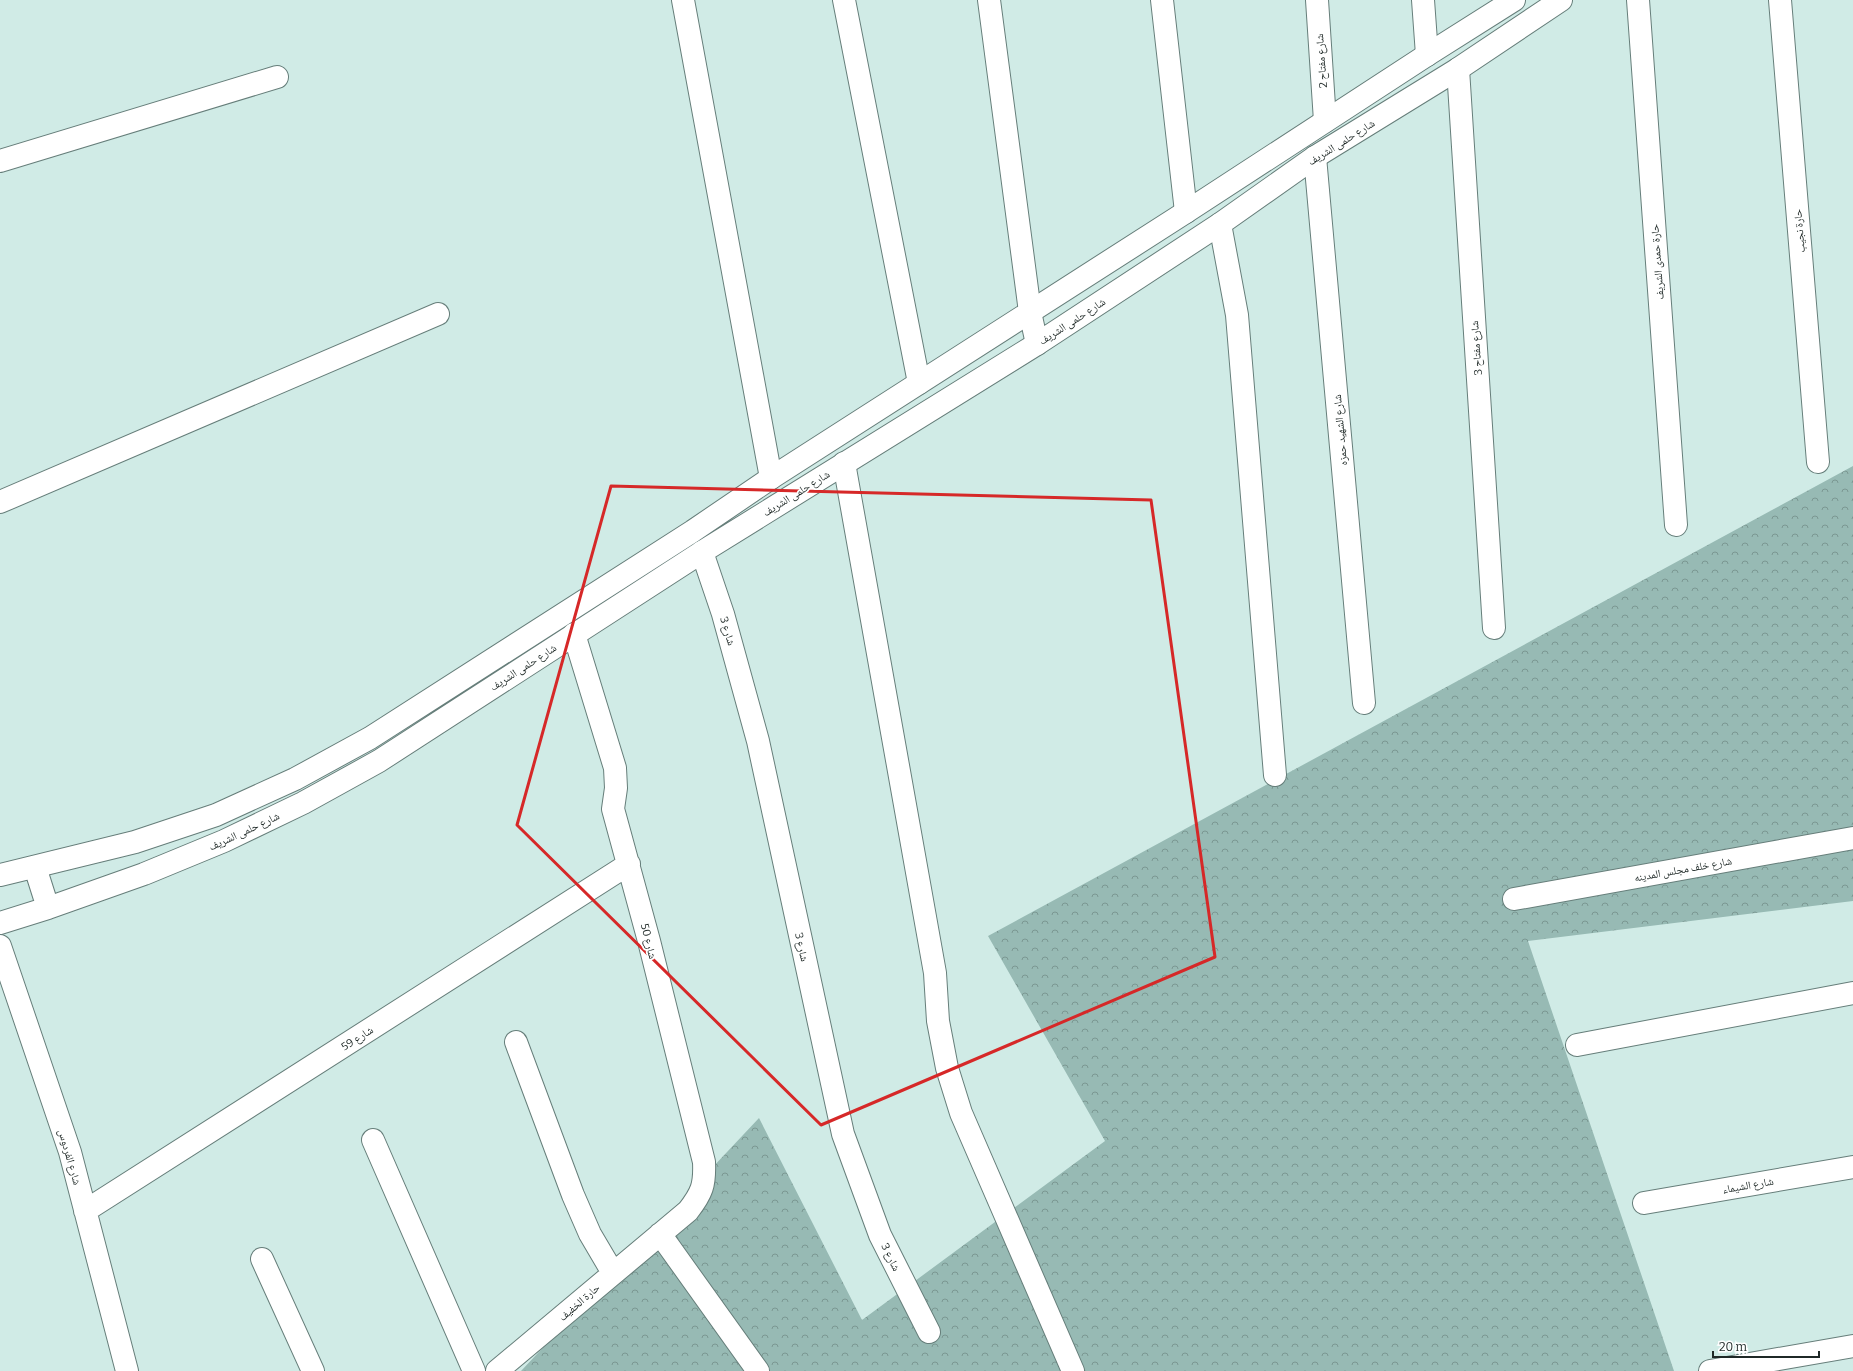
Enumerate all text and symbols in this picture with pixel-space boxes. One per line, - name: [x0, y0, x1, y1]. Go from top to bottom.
- street label: شارع مفتاح 2: [1313, 33, 1330, 89]
- street label: شارع حلمى الشريف: [1305, 117, 1377, 168]
- street label: حارة نجيب: [1791, 208, 1808, 253]
- street label: حارة حمدى الشريف: [1648, 224, 1667, 300]
- street label: شارع حلمى الشريف: [1037, 295, 1108, 348]
- street label: شارع مفتاح 3: [1468, 320, 1485, 376]
- street label: شارع الشهيد حمزه: [1331, 394, 1350, 466]
- street label: شارع حلمى الشريف: [760, 468, 832, 519]
- street label: شارع 3: [717, 615, 738, 647]
- street label: شارع حلمى الشريف: [488, 641, 559, 694]
- street label: شارع حلمى الشريف: [207, 809, 282, 854]
- street label: شارع خلف مجلس المدينه: [1633, 854, 1733, 884]
- street label: شارع 50: [638, 922, 659, 960]
- street label: شارع 3: [792, 931, 811, 963]
- street label: شارع 59: [339, 1023, 376, 1053]
- street label: شارع الفردوس: [55, 1128, 84, 1187]
- street label: شارع الشيماء: [1722, 1175, 1775, 1196]
- street label: شارع 3: [878, 1241, 903, 1273]
- street label: حارة الخفيف: [556, 1281, 603, 1324]
- scale bar: [1713, 1333, 1819, 1359]
- text: 20 m: [1719, 1340, 1748, 1354]

